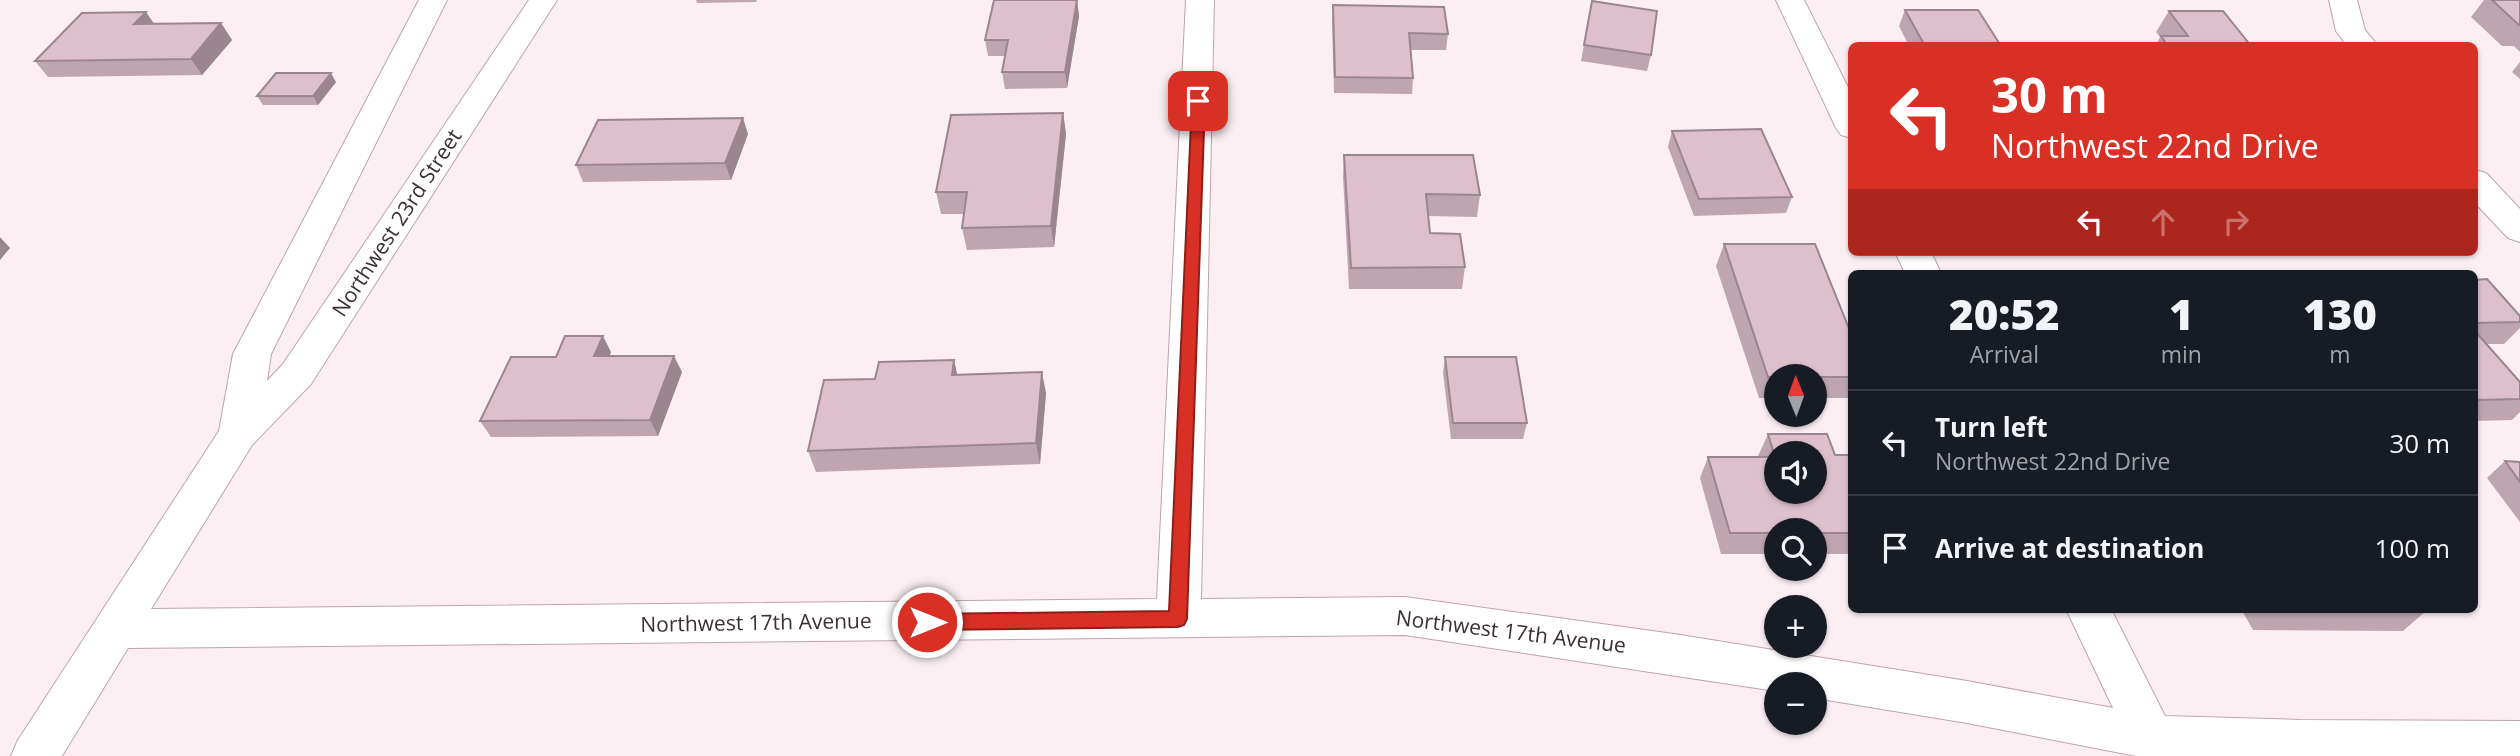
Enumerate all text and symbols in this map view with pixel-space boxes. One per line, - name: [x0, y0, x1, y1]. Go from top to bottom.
- text: 30 m: [1991, 61, 2108, 127]
- icon: left: [1876, 70, 1967, 161]
- pin: [1168, 71, 1228, 131]
- icon: arrive: [1179, 82, 1217, 120]
- street label: Northwest 23rd Street: [325, 123, 467, 321]
- text: Northwest 22nd Drive: [1991, 124, 2319, 167]
- icon: left: [2071, 203, 2109, 241]
- icon: ahead: [2144, 203, 2182, 241]
- icon: right: [2217, 203, 2255, 241]
- text: 20:52: [1949, 285, 2060, 342]
- text: 1: [2169, 285, 2194, 342]
- text: 130: [2303, 285, 2377, 342]
- text: Arrival: [1970, 338, 2039, 370]
- text: min: [2161, 338, 2202, 370]
- text: m: [2329, 338, 2351, 370]
- north arrow: [1764, 364, 1827, 427]
- map controls: [1764, 364, 1827, 735]
- text: Turn left: [1935, 409, 2047, 445]
- icon: left: [1876, 424, 1914, 462]
- text: 30 m: [2389, 425, 2450, 461]
- button: sound: [1764, 441, 1827, 504]
- text: Northwest 22nd Drive: [1935, 445, 2170, 477]
- button: search: [1764, 518, 1827, 581]
- icon: arrive: [1876, 529, 1914, 567]
- text: Arrive at destination: [1935, 530, 2204, 566]
- text: 100 m: [2375, 530, 2450, 566]
- position arrow: [890, 585, 964, 659]
- button: +: [1764, 595, 1827, 658]
- street label: Northwest 17th Avenue: [1395, 603, 1628, 659]
- street label: Northwest 17th Avenue: [640, 606, 872, 638]
- button: −: [1764, 672, 1827, 735]

